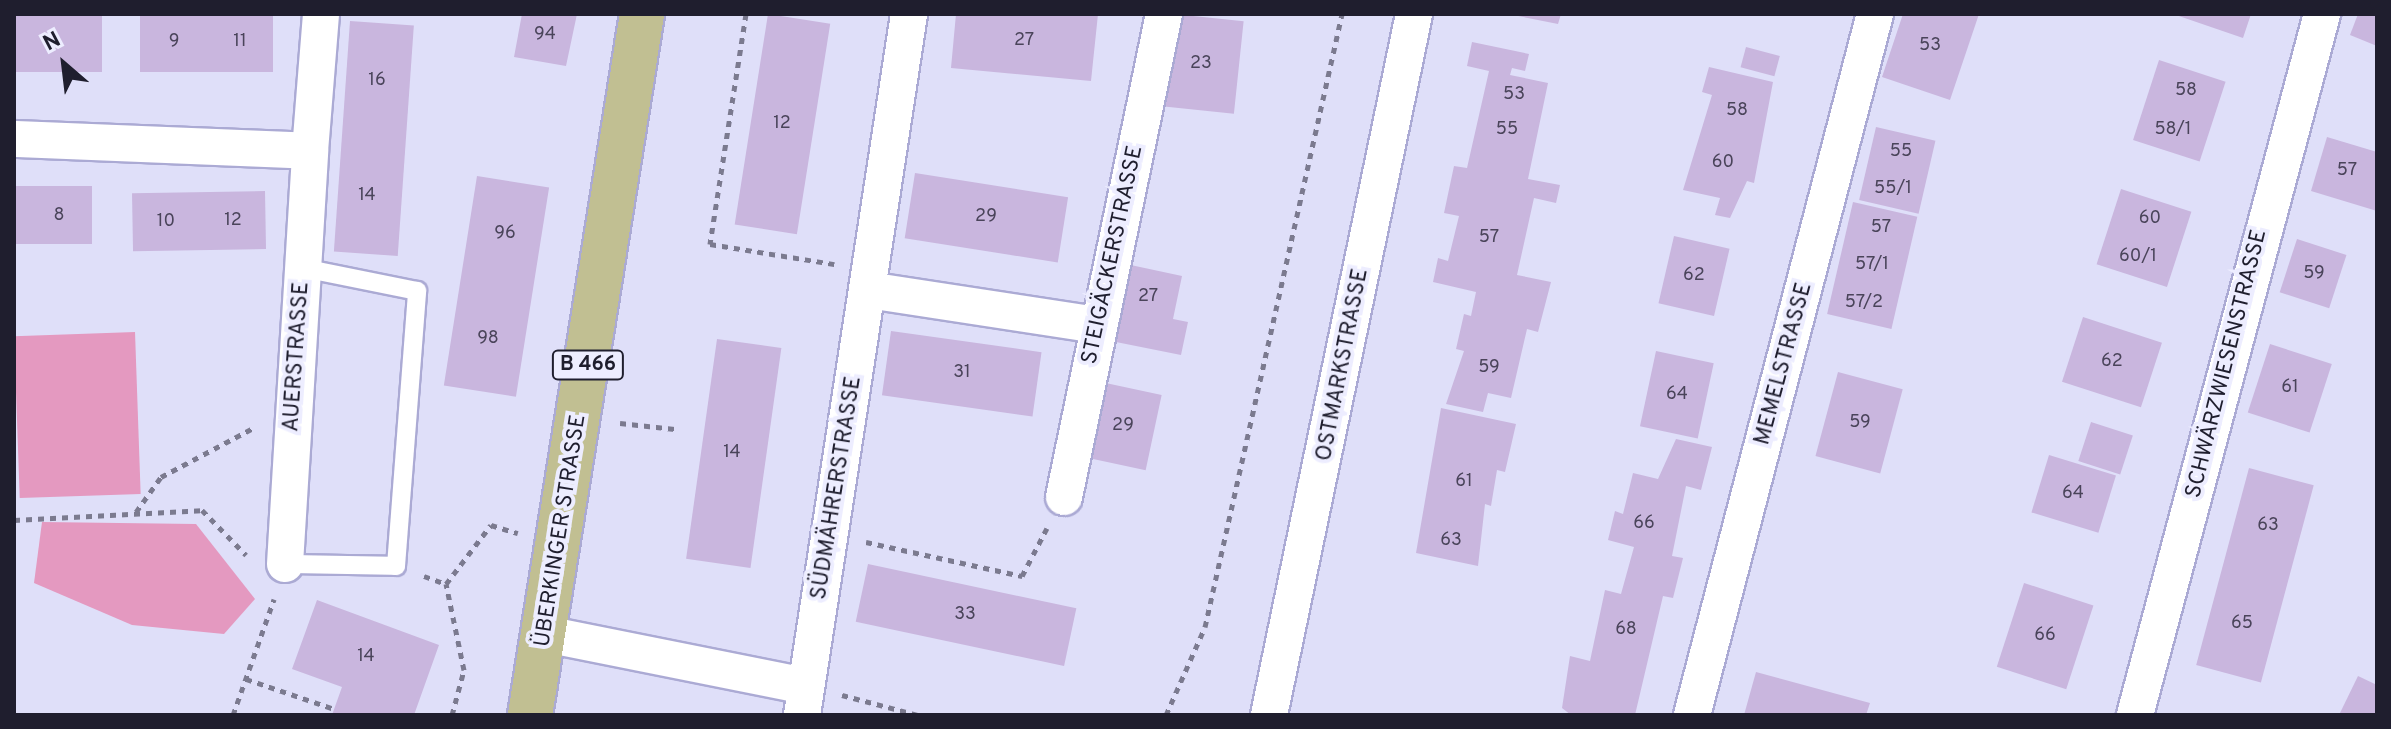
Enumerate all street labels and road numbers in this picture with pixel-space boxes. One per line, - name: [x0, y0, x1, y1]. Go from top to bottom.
- street label: STEIGÄCKERSTRASSE: [1077, 143, 1149, 367]
- street label: SCHWÄRZWIESENSTRASSE: [2181, 227, 2273, 501]
- street label: OSTMARKSTRASSE: [1311, 267, 1375, 463]
- street label: MEMELSTRASSE: [1750, 280, 1818, 448]
- street label: AUERSTRASSE: [279, 281, 315, 433]
- road number: B 466: [550, 349, 626, 381]
- street label: SÜDMÄHRERSTRASSE: [806, 374, 868, 602]
- street label: ÜBERKINGER STRASSE: [530, 413, 592, 649]

